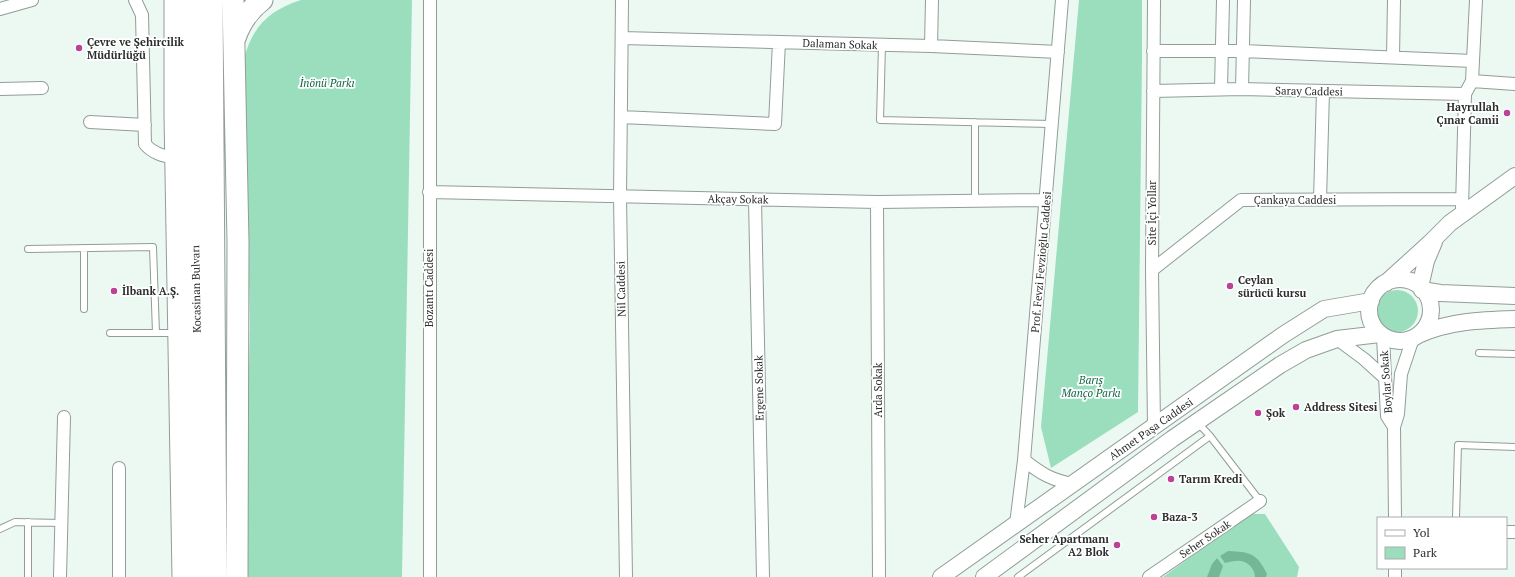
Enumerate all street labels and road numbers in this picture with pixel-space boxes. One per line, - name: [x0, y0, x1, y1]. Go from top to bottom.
- street label: Dalaman Sokak: [802, 36, 878, 52]
- street label: Saray Caddesi: [1275, 83, 1343, 99]
- street label: Site İçi Yollar: [1145, 180, 1159, 246]
- street label: Akçay Sokak: [707, 191, 769, 207]
- street label: Prof. Fevzi Fevzioğlu Caddesi: [1028, 191, 1054, 333]
- street label: Çankaya Caddesi: [1254, 193, 1336, 207]
- street label: Kocasinan Bulvarı: [188, 245, 204, 333]
- street label: Bozantı Caddesi: [422, 249, 436, 327]
- street label: Nil Caddesi: [614, 261, 628, 317]
- street label: Boylar Sokak: [1377, 350, 1395, 414]
- street label: Ergene Sokak: [751, 355, 767, 421]
- street label: Arda Sokak: [871, 362, 885, 417]
- street label: Ahmet Paşa Caddesi: [1106, 395, 1196, 463]
- street label: Seher Sokak: [1177, 516, 1234, 561]

